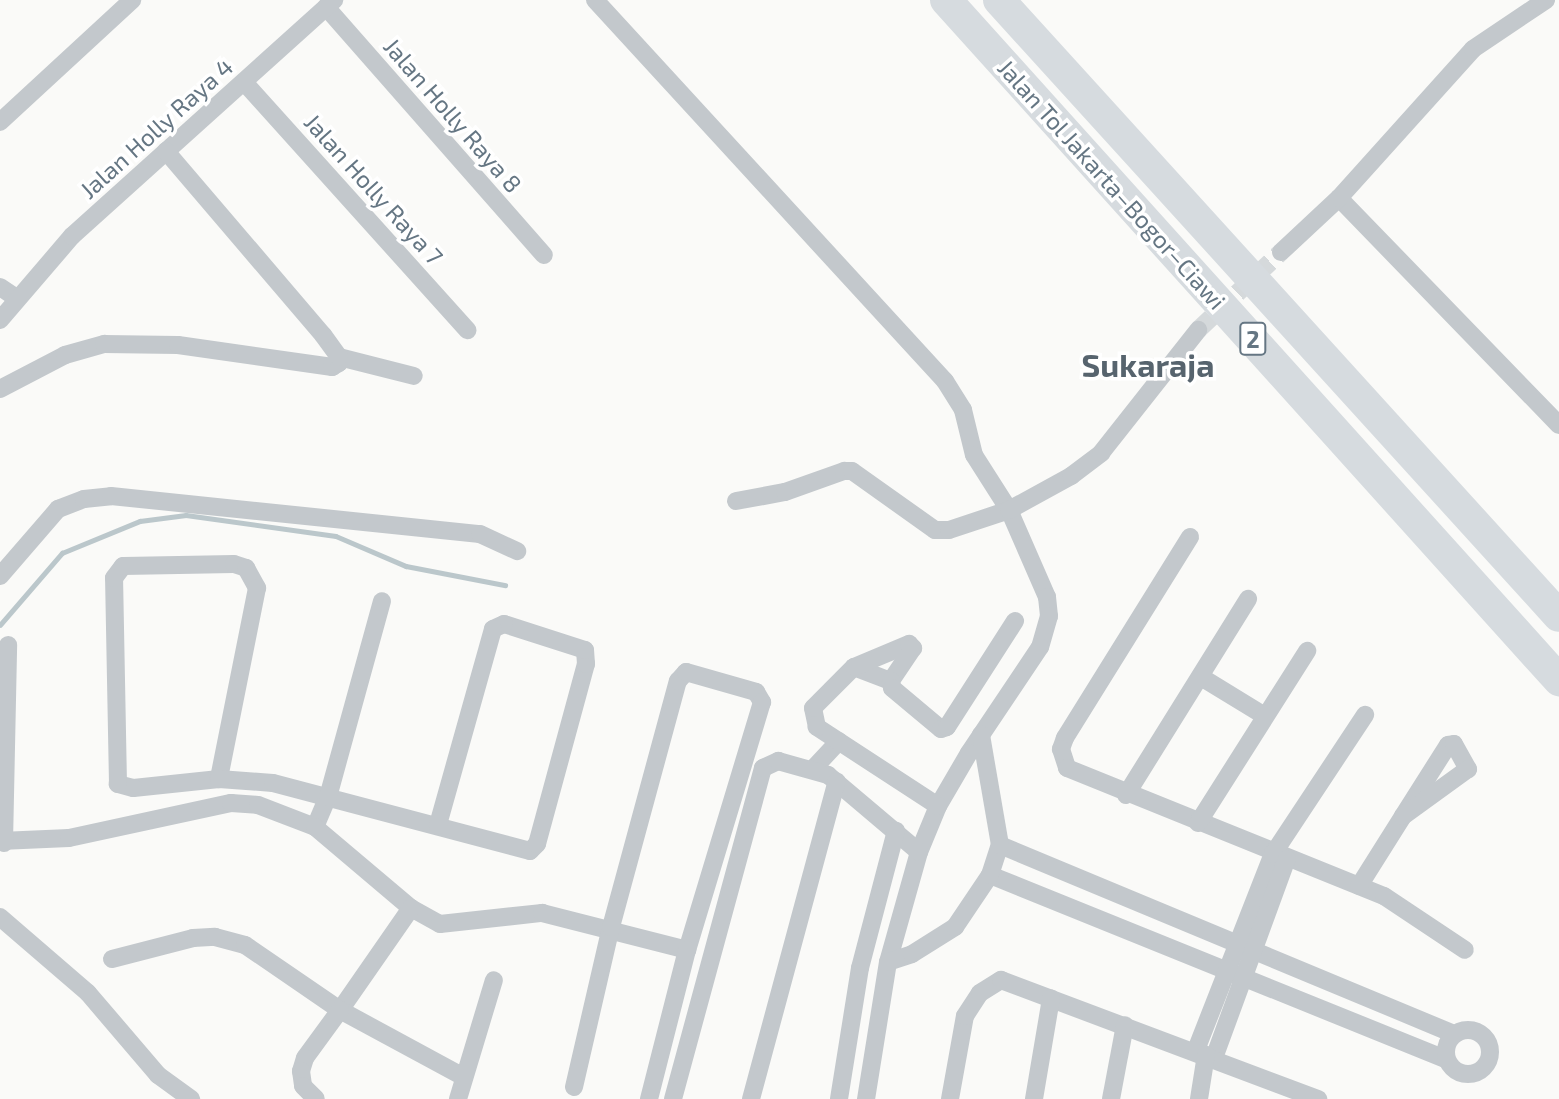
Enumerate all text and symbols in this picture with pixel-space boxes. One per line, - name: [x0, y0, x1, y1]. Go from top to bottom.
- street label: Jalan Holly Raya 8: [378, 32, 528, 198]
- street label: Jalan Holly Raya 4: [73, 52, 239, 204]
- street label: Jalan Tol Jakarta–Bogor–Ciawi: [992, 53, 1232, 315]
- street label: Jalan Holly Raya 7: [298, 107, 450, 271]
- road number: 2: [1239, 320, 1267, 358]
- district label: Sukaraja: [1082, 345, 1214, 383]

